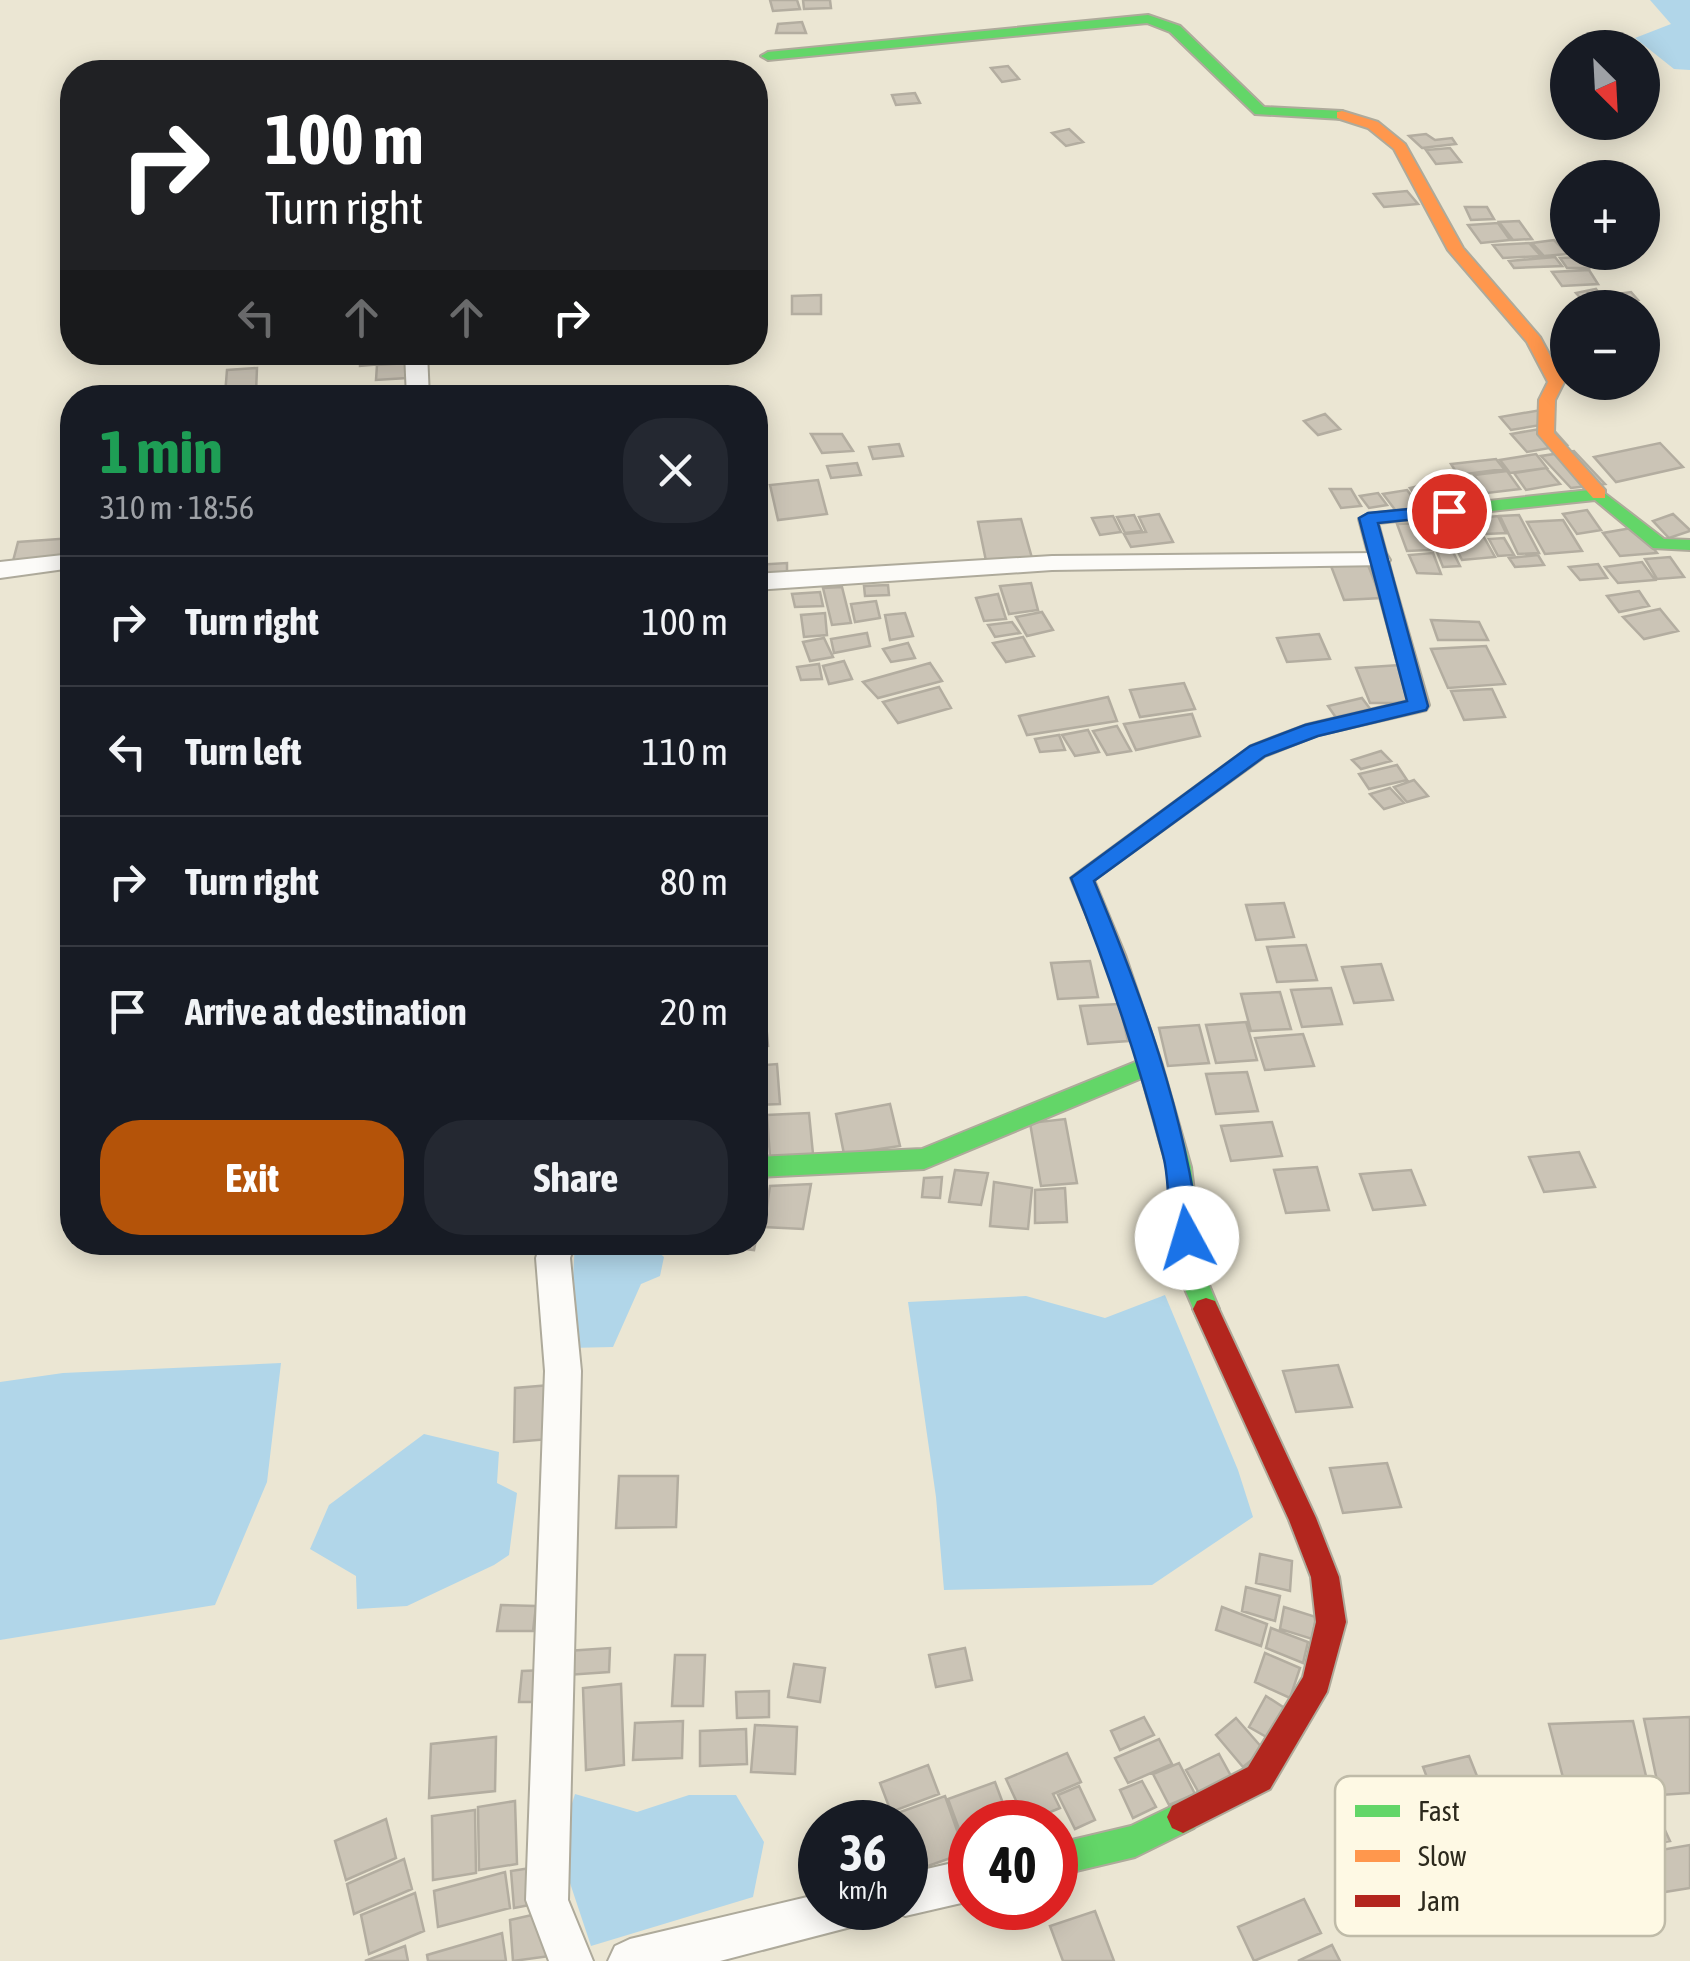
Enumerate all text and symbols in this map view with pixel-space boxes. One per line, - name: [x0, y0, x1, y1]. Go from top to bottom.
- north arrow: [1550, 30, 1660, 140]
- map controls: [1550, 30, 1660, 400]
- text: 100 m: [265, 99, 424, 179]
- icon: right: [100, 100, 230, 230]
- button: +: [1550, 160, 1660, 270]
- text: Turn right: [265, 182, 423, 234]
- icon: left: [229, 290, 284, 345]
- icon: ahead: [334, 290, 389, 345]
- icon: ahead: [439, 290, 494, 345]
- icon: right: [544, 290, 599, 345]
- button: −: [1550, 290, 1660, 400]
- text: 1 min: [100, 417, 223, 486]
- button: close: [623, 418, 728, 523]
- pin: [1407, 469, 1492, 554]
- icon: arrive: [1422, 484, 1477, 539]
- text: 310 m · 18:56: [100, 489, 254, 526]
- icon: right: [100, 594, 155, 649]
- text: Turn right: [185, 600, 319, 643]
- text: 100 m: [642, 600, 728, 643]
- icon: left: [100, 724, 155, 779]
- text: Turn left: [185, 730, 301, 773]
- text: 110 m: [642, 730, 728, 773]
- icon: right: [100, 854, 155, 909]
- text: Turn right: [185, 860, 319, 903]
- text: 80 m: [660, 860, 728, 903]
- icon: arrive: [100, 984, 155, 1039]
- text: Arrive at destination: [185, 990, 467, 1033]
- text: 20 m: [660, 990, 728, 1033]
- button: Exit: [100, 1120, 404, 1235]
- button: Share: [424, 1120, 728, 1235]
- position arrow: [1135, 1186, 1239, 1290]
- legend: [1335, 1776, 1665, 1936]
- text: Fast: [1418, 1795, 1460, 1827]
- speed limit sign: 40: [948, 1800, 1078, 1930]
- text: 36: [839, 1824, 886, 1882]
- text: Slow: [1418, 1840, 1467, 1872]
- text: km/h: [838, 1876, 888, 1904]
- text: Jam: [1418, 1885, 1460, 1917]

